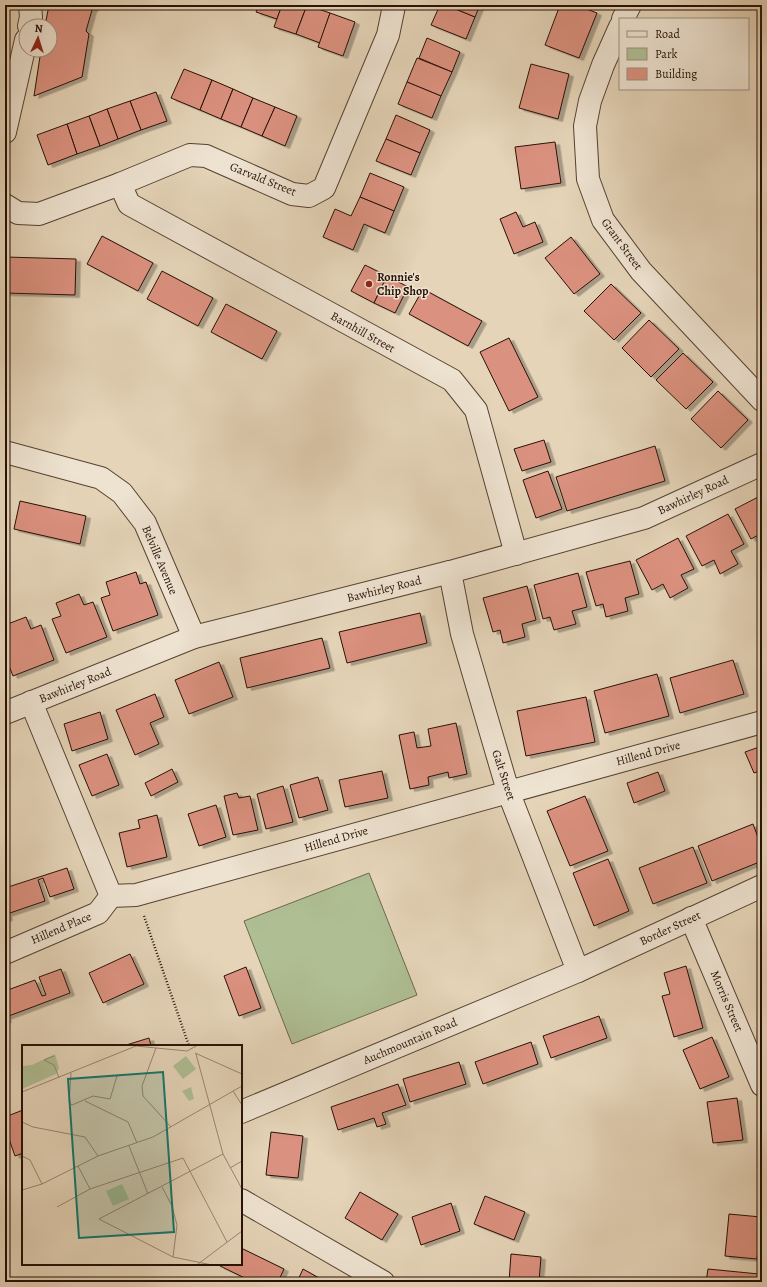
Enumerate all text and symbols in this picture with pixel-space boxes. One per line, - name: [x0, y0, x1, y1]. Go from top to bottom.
- north arrow: [18, 18, 58, 58]
- legend: [619, 18, 749, 90]
- text: N: [34, 21, 43, 36]
- text: Road: [655, 26, 681, 42]
- text: Park: [655, 46, 678, 62]
- text: Building: [655, 66, 697, 82]
- street label: Garvald Street: [227, 158, 299, 200]
- street label: Grant Street: [598, 215, 646, 273]
- place label: Ronnie's Chip Shop: [377, 269, 429, 299]
- marker: Ronnie's Chip Shop: [364, 279, 374, 289]
- street label: Barnhill Street: [328, 308, 398, 356]
- street label: Bawhirley Road: [655, 471, 731, 518]
- street label: Belville Avenue: [138, 523, 182, 597]
- street label: Bawhirley Road: [345, 572, 424, 606]
- street label: Bawhirley Road: [37, 663, 114, 707]
- street label: Hillend Drive: [614, 737, 682, 769]
- street label: Galt Street: [488, 748, 520, 802]
- street label: Hillend Drive: [302, 822, 370, 856]
- street label: Border Street: [637, 907, 703, 949]
- street label: Hillend Place: [28, 908, 94, 948]
- street label: Morris Street: [707, 968, 747, 1034]
- street label: Auchmountain Road: [360, 1014, 460, 1068]
- inset map: [22, 1045, 242, 1265]

